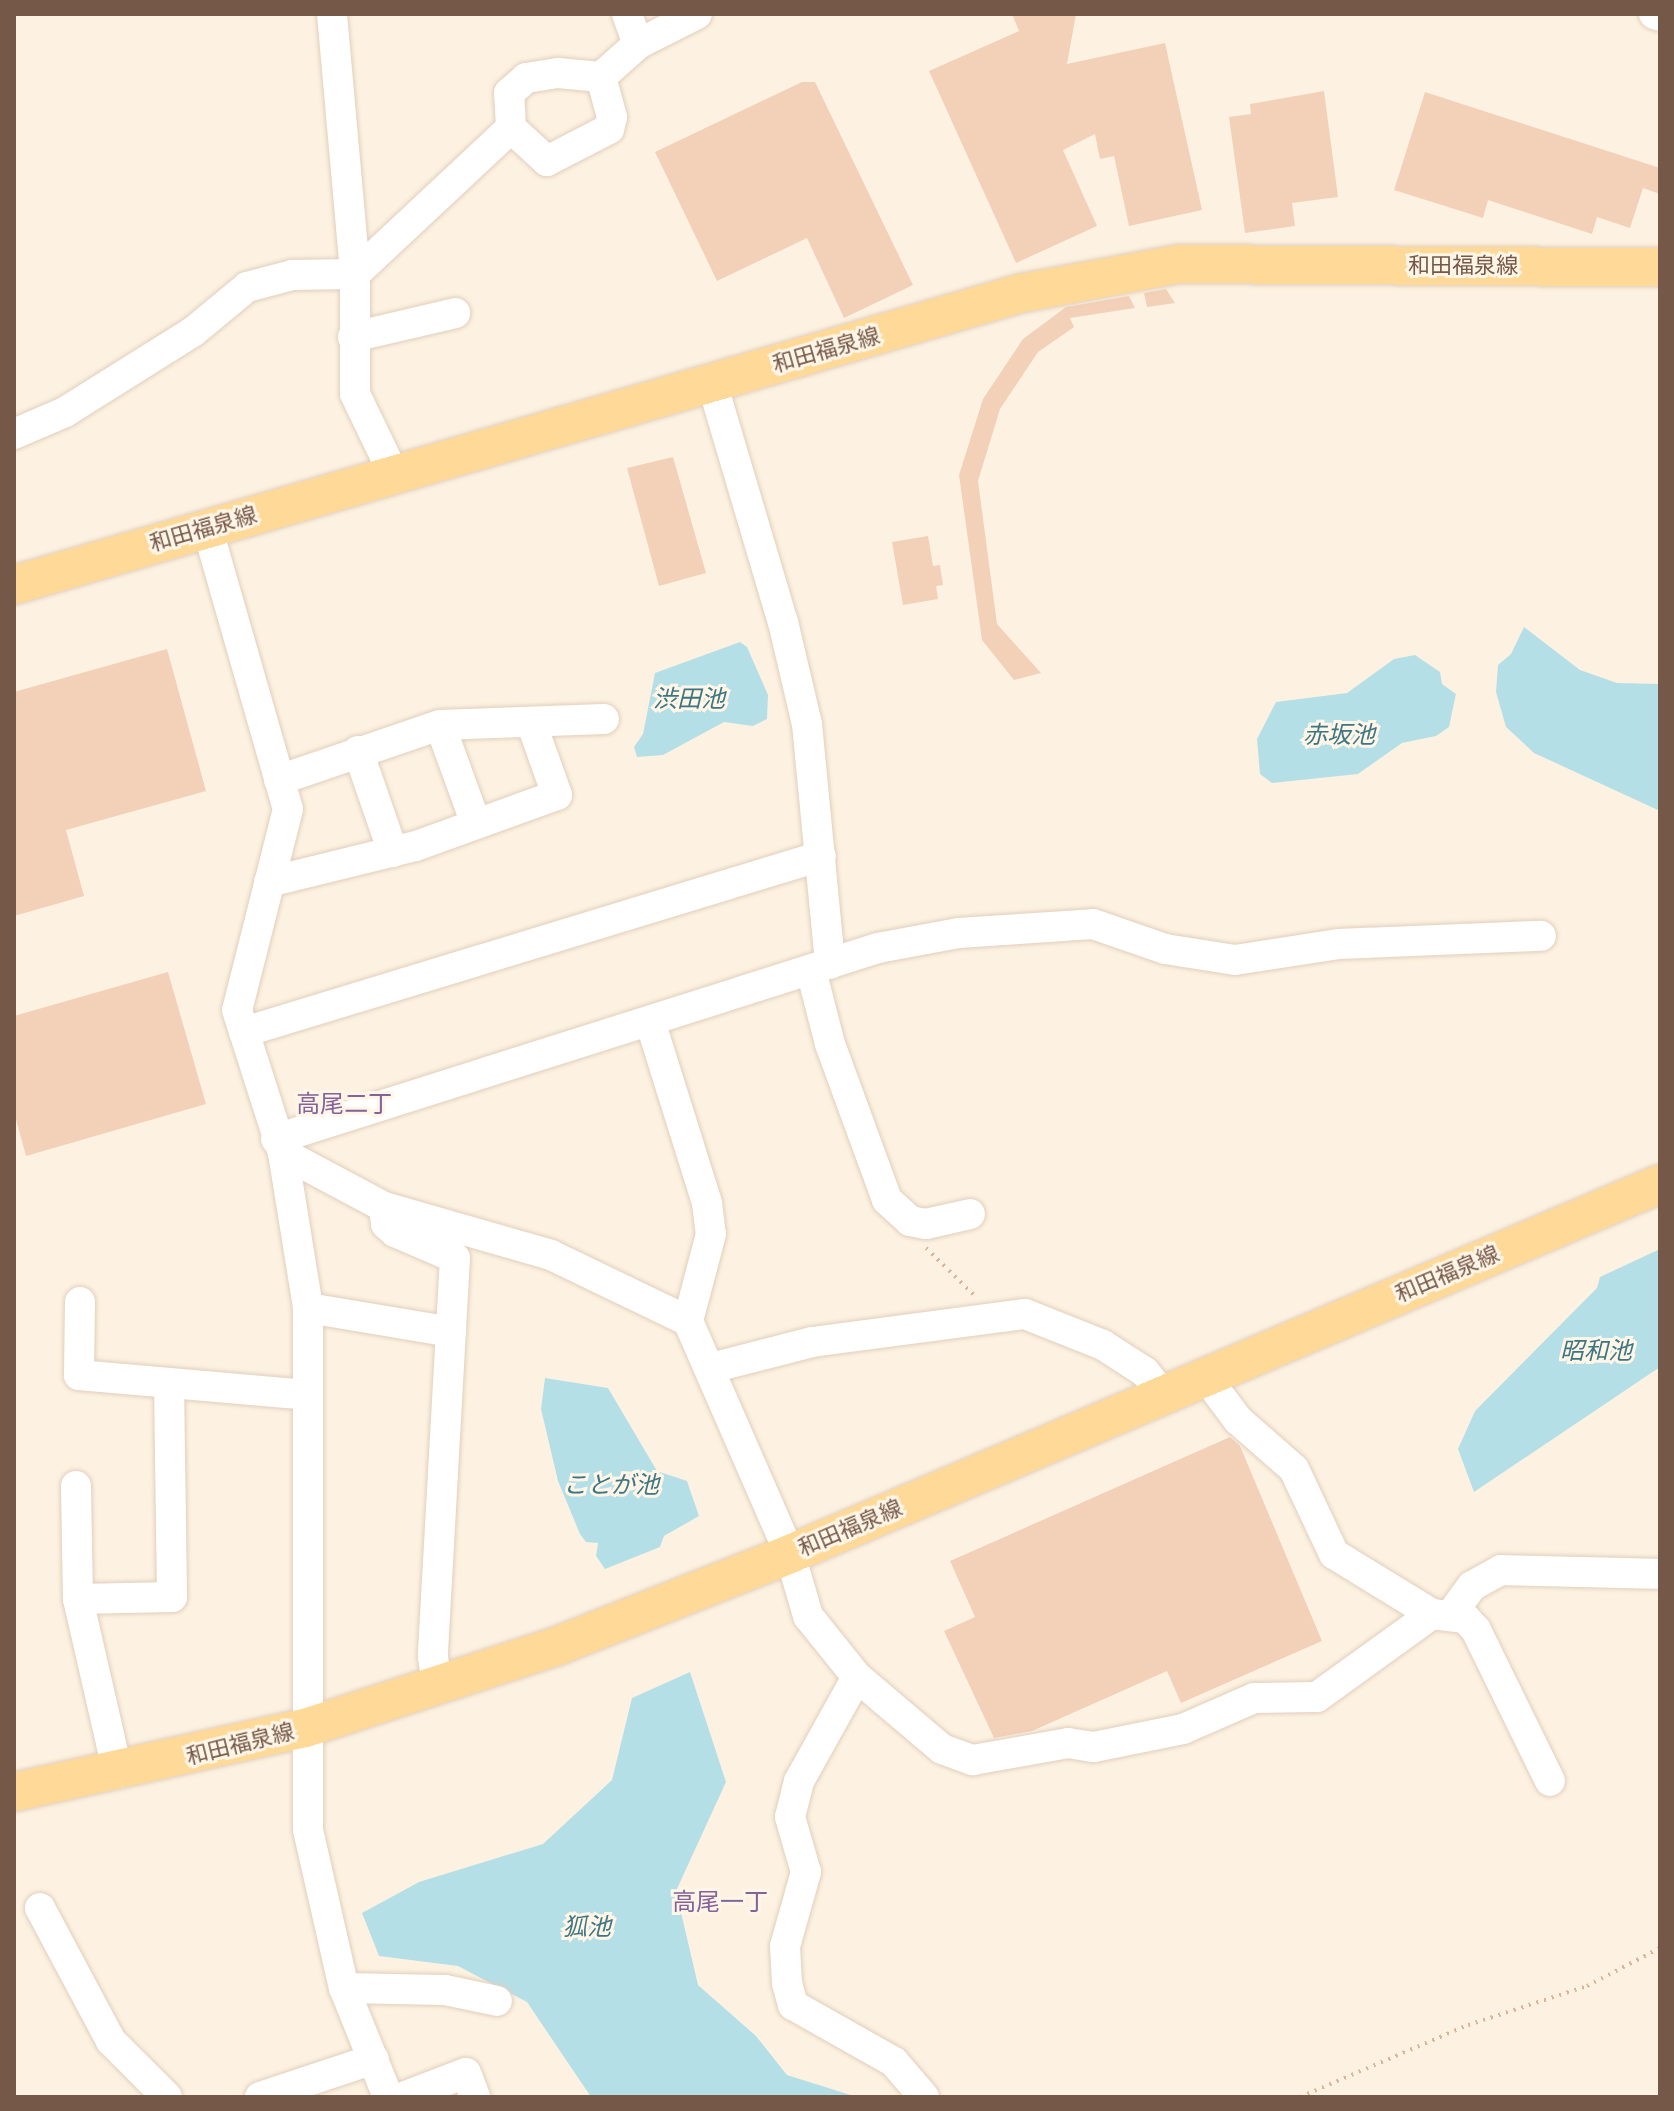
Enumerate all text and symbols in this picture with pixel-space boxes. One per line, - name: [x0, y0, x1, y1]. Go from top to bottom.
- street label: 和田福泉線: [1408, 253, 1518, 279]
- street label: 和田福泉線: [769, 322, 883, 378]
- street label: 和田福泉線: [146, 501, 260, 557]
- water label: 渋田池: [653, 686, 725, 714]
- water label: 赤坂池: [1303, 722, 1375, 750]
- district label: 高尾二丁: [296, 1091, 392, 1119]
- street label: 和田福泉線: [1391, 1240, 1503, 1308]
- water label: 昭和池: [1560, 1338, 1632, 1366]
- water label: ことが池: [563, 1472, 659, 1500]
- street label: 和田福泉線: [794, 1494, 906, 1562]
- street label: 和田福泉線: [183, 1718, 297, 1770]
- district label: 高尾一丁: [672, 1889, 768, 1917]
- water label: 狐池: [563, 1914, 611, 1942]

